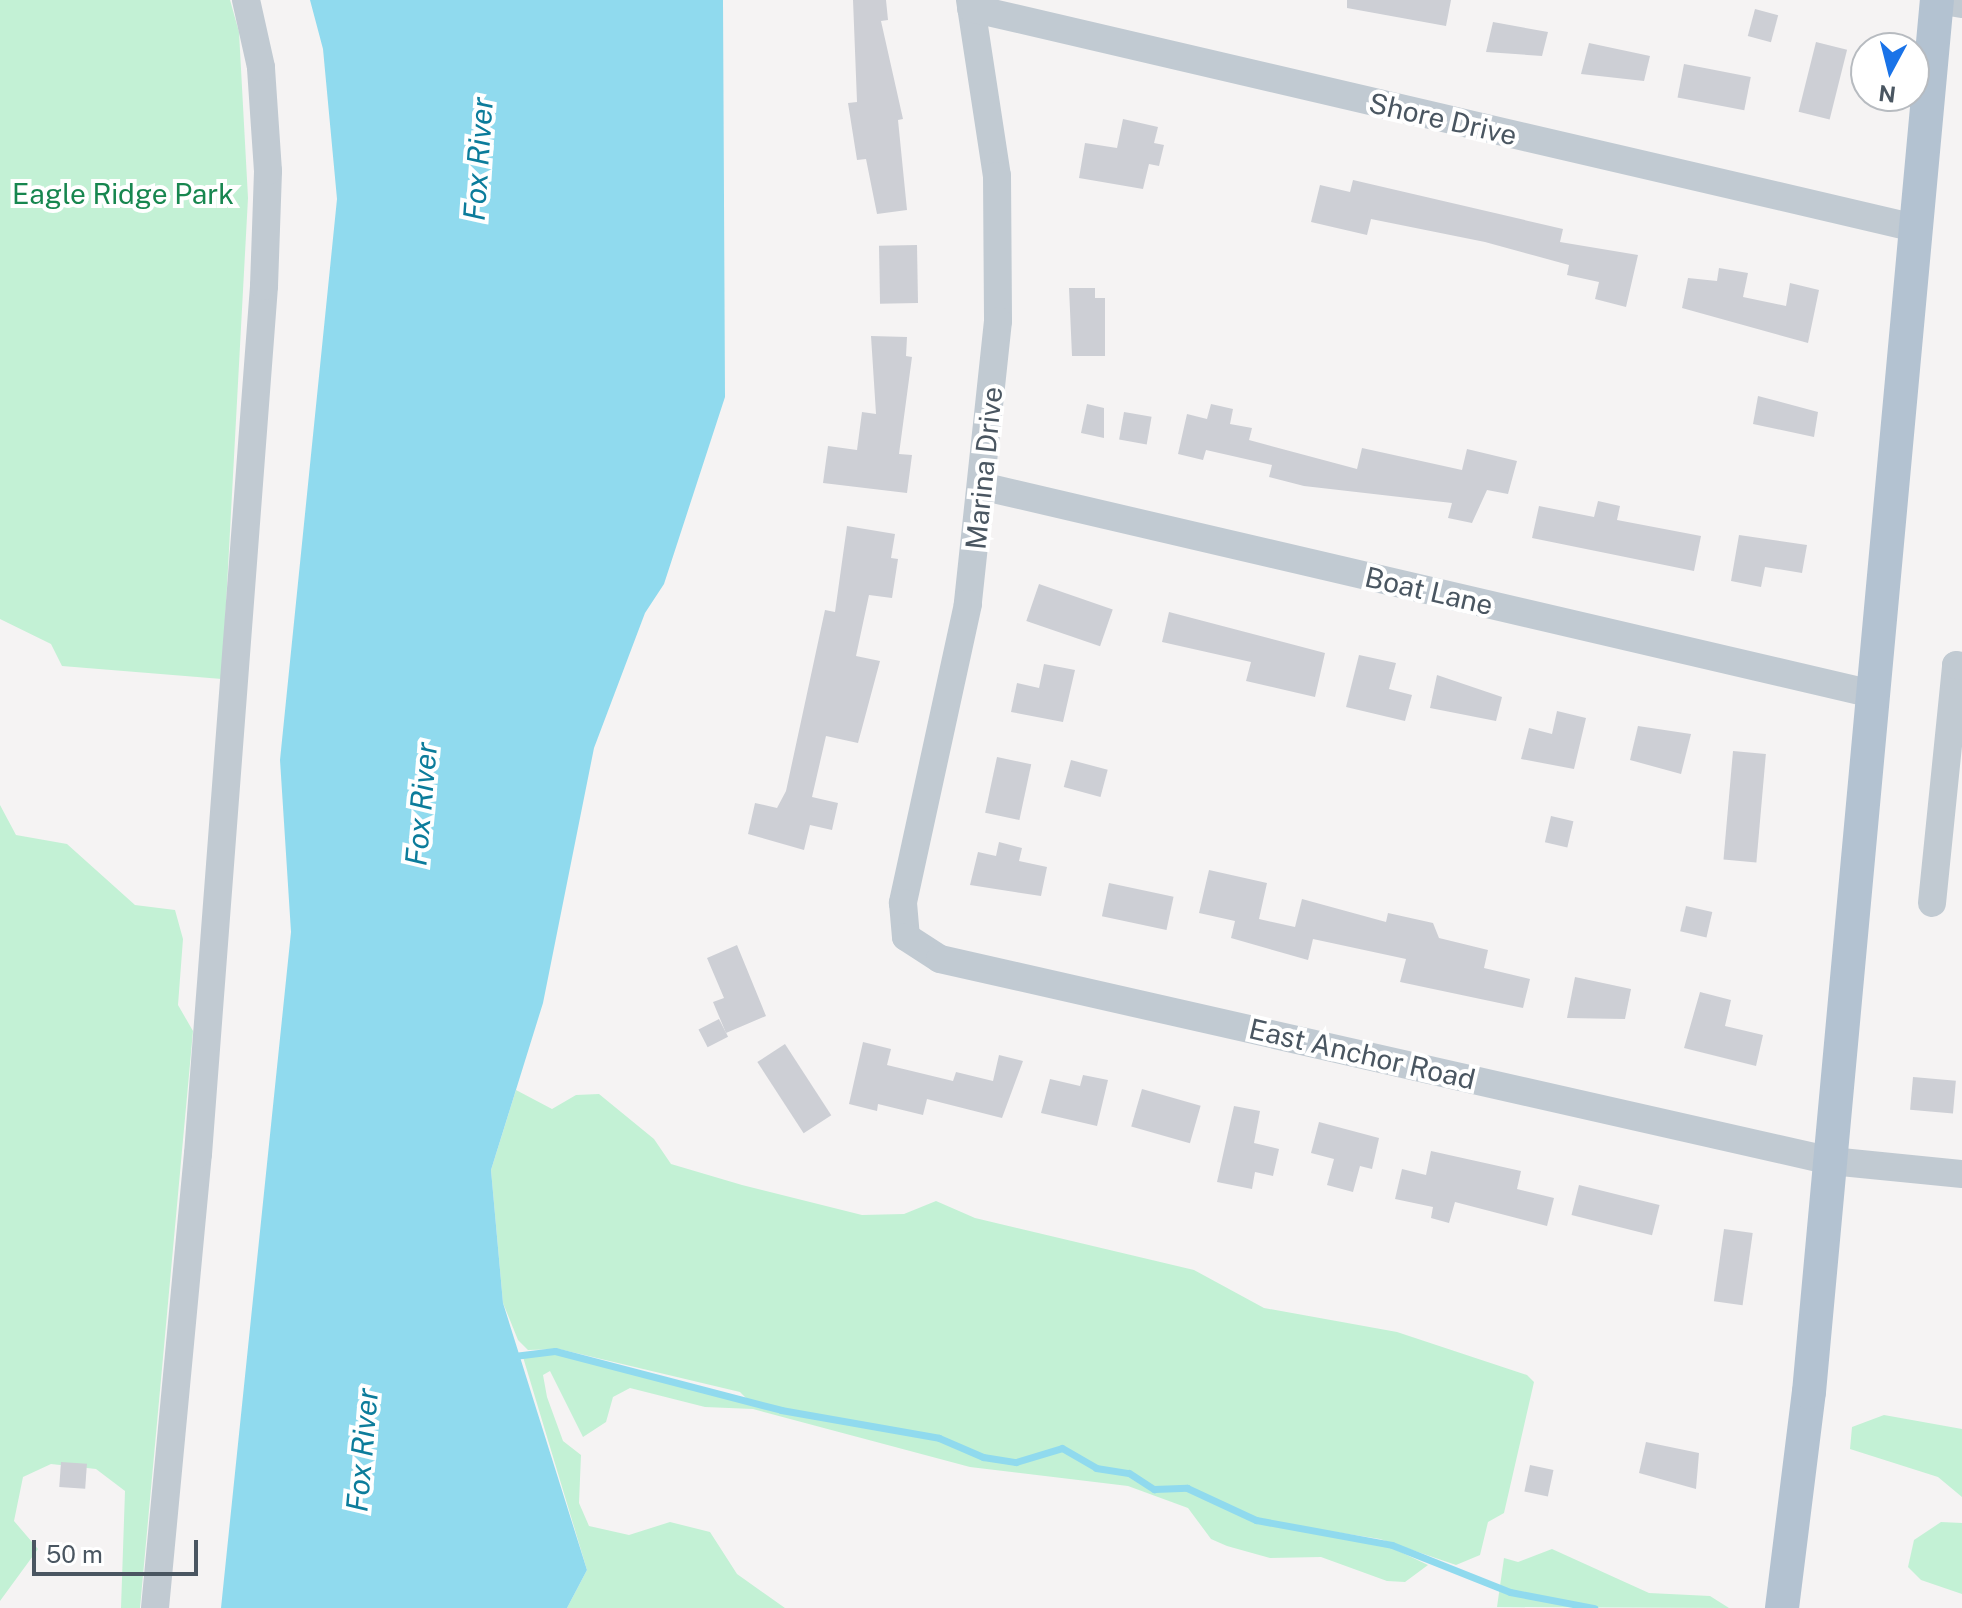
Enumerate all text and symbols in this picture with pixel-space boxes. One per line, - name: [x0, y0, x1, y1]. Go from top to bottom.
- north arrow: [1850, 32, 1930, 112]
- text: N: [1877, 80, 1897, 108]
- street label: Shore Drive: [1366, 86, 1520, 152]
- water label: Fox River: [456, 96, 500, 222]
- park label: Eagle Ridge Park: [12, 177, 234, 211]
- street label: Marina Drive: [959, 385, 1009, 551]
- street label: Boat Lane: [1362, 560, 1496, 622]
- water label: Fox River: [398, 741, 444, 867]
- street label: East Anchor Road: [1246, 1012, 1478, 1096]
- water label: Fox River: [339, 1387, 385, 1513]
- scale bar: [36, 1524, 202, 1574]
- text: 50 m: [46, 1540, 103, 1568]

